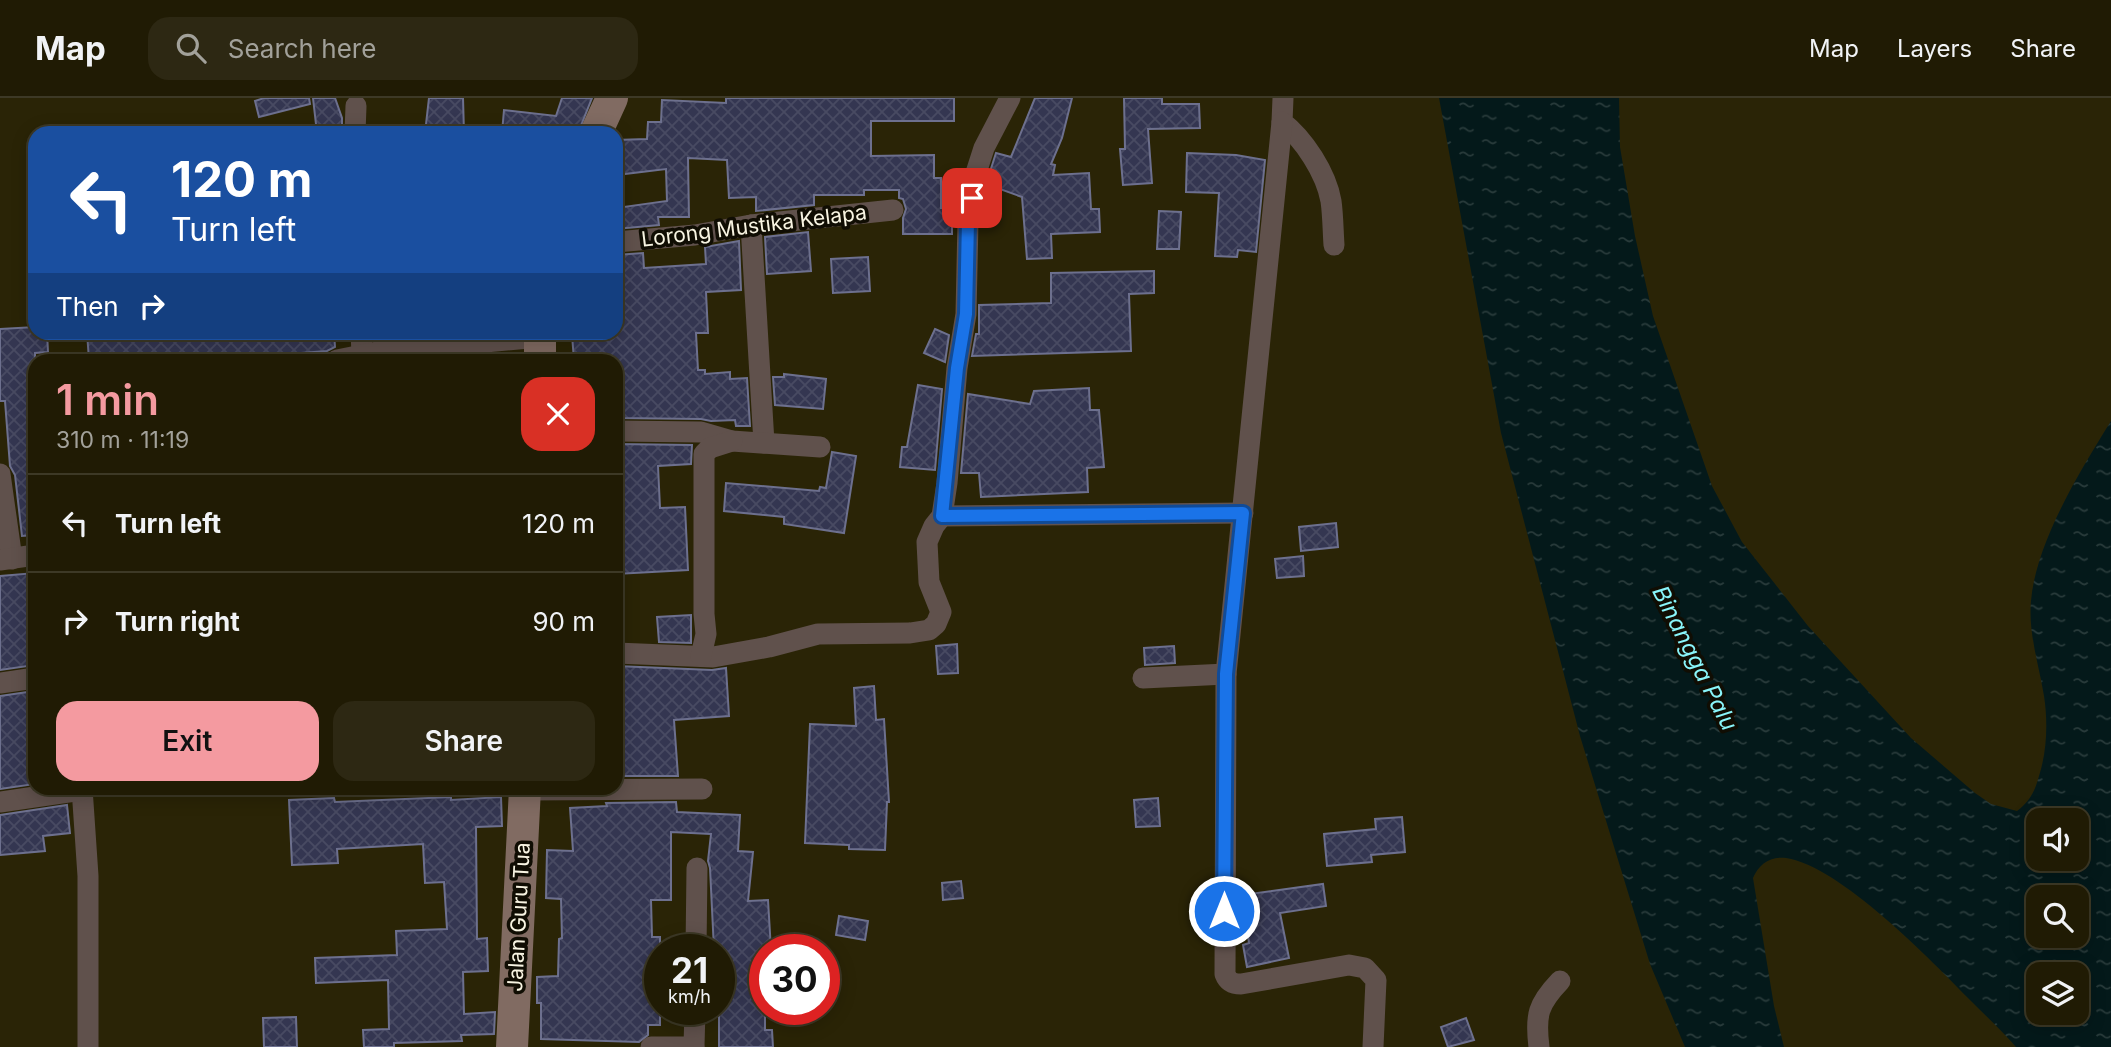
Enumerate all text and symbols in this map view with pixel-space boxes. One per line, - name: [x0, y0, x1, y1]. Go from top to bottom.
- search box: [148, 17, 638, 80]
- text: Map: [35, 28, 106, 68]
- icon: search: [172, 29, 210, 67]
- text: Search here: [228, 33, 376, 64]
- text: Map: [1809, 34, 1859, 63]
- text: Layers: [1897, 34, 1972, 63]
- text: Share: [2010, 34, 2076, 63]
- text: 120 m: [171, 150, 312, 209]
- icon: left: [56, 154, 147, 245]
- pin: [942, 168, 1002, 228]
- icon: arrive: [953, 179, 991, 217]
- street label: Lorong Mustika Kelapa: [640, 199, 868, 252]
- text: Turn left: [171, 210, 296, 249]
- icon: right: [133, 287, 171, 325]
- text: Then: [56, 291, 119, 322]
- text: 1 min: [56, 374, 159, 425]
- button: close: [521, 377, 595, 451]
- text: 310 m · 11:19: [56, 426, 189, 454]
- icon: left: [56, 504, 94, 542]
- text: Turn left: [115, 508, 221, 539]
- text: 120 m: [522, 508, 595, 539]
- water label: Binangga Palu: [1647, 581, 1743, 735]
- icon: right: [56, 602, 94, 640]
- text: Turn right: [115, 606, 240, 637]
- text: 90 m: [532, 606, 595, 637]
- button: Exit: [56, 701, 319, 781]
- button: Share: [333, 701, 595, 781]
- map controls: [2026, 808, 2089, 1025]
- button: sound: [2026, 808, 2089, 871]
- street label: Jalan Guru Tua: [502, 842, 535, 992]
- position arrow: [1187, 874, 1261, 948]
- button: search: [2026, 885, 2089, 948]
- speed limit sign: 30: [749, 934, 840, 1025]
- text: 21: [671, 949, 708, 991]
- button: layers: [2026, 962, 2089, 1025]
- text: km/h: [668, 986, 711, 1007]

